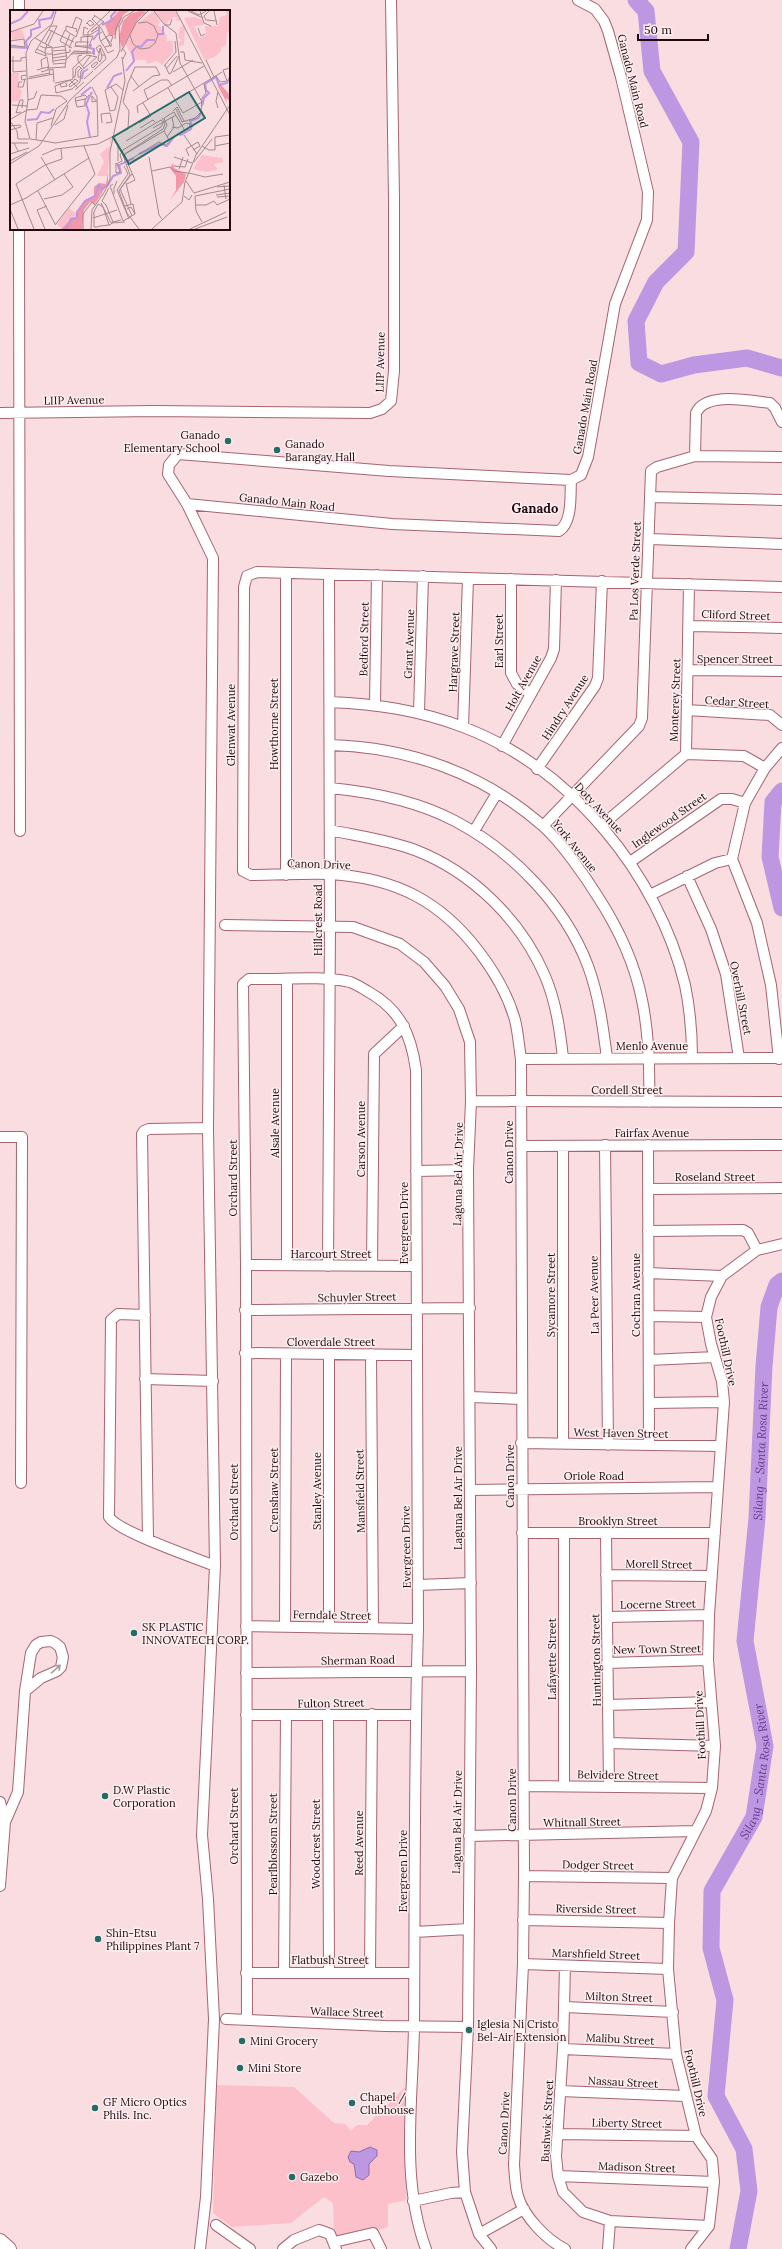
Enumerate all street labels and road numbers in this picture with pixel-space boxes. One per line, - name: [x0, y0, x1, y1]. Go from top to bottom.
- street label: Ganado Main Road: [615, 33, 652, 130]
- street label: LIIP Avenue: [372, 332, 388, 392]
- street label: Ganado Main Road: [570, 358, 600, 456]
- street label: LIIP Avenue: [44, 392, 104, 408]
- street label: Ganado Main Road: [238, 490, 336, 514]
- street label: Pa Los Verde Street: [626, 520, 644, 621]
- street label: Bedford Street: [356, 601, 372, 677]
- street label: Cliford Street: [701, 607, 772, 623]
- street label: Grant Avenue: [401, 609, 417, 679]
- street label: Hargrave Street: [446, 611, 462, 693]
- street label: Earl Street: [492, 613, 506, 668]
- street label: Holt Avenue: [502, 652, 544, 714]
- street label: Spencer Street: [697, 652, 774, 666]
- street label: Monterey Street: [667, 657, 683, 742]
- street label: Hindry Avenue: [538, 671, 592, 743]
- street label: Howthorne Street: [267, 677, 281, 770]
- street label: Glenwat Avenue: [224, 684, 238, 766]
- street label: Cedar Street: [704, 693, 770, 711]
- street label: Doty Avenue: [572, 779, 626, 837]
- street label: Inglewood Street: [629, 789, 710, 851]
- street label: York Avenue: [549, 816, 600, 875]
- street label: Canon Drive: [287, 856, 351, 872]
- street label: Hillcrest Road: [311, 884, 325, 956]
- street label: Overhill Street: [727, 960, 755, 1037]
- street label: Menlo Avenue: [616, 1039, 688, 1053]
- street label: Cordell Street: [591, 1083, 663, 1097]
- street label: Alsale Avenue: [268, 1088, 282, 1159]
- street label: Carson Avenue: [354, 1101, 368, 1177]
- street label: Canon Drive: [502, 1120, 516, 1184]
- street label: Laguna Bel Air Drive: [450, 1122, 466, 1226]
- street label: Fairfax Avenue: [615, 1126, 689, 1140]
- street label: Orchard Street: [226, 1139, 240, 1216]
- street label: Roseland Street: [675, 1170, 756, 1184]
- street label: Evergreen Drive: [397, 1182, 411, 1264]
- street label: Harcourt Street: [291, 1247, 372, 1261]
- street label: Sycamore Street: [544, 1252, 558, 1337]
- street label: Cochran Avenue: [629, 1253, 643, 1337]
- street label: La Peer Avenue: [586, 1256, 602, 1334]
- street label: Schuyler Street: [318, 1289, 397, 1305]
- street label: Foothill Drive: [712, 1317, 740, 1387]
- street label: Cloverdale Street: [287, 1335, 376, 1349]
- street label: West Haven Street: [573, 1425, 669, 1441]
- street label: Canon Drive: [503, 1444, 517, 1508]
- street label: Laguna Bel Air Drive: [451, 1446, 465, 1550]
- street label: Crenshaw Street: [267, 1447, 281, 1533]
- street label: Mansfield Street: [352, 1448, 368, 1533]
- street label: Stanley Avenue: [310, 1452, 324, 1530]
- street label: Orchard Street: [227, 1463, 241, 1540]
- street label: Oriole Road: [564, 1469, 625, 1483]
- street label: Evergreen Drive: [398, 1506, 414, 1588]
- street label: Brooklyn Street: [578, 1514, 659, 1528]
- street label: Morell Street: [625, 1556, 693, 1572]
- street label: Locerne Street: [620, 1596, 697, 1612]
- street label: Ferndale Street: [293, 1607, 372, 1623]
- street label: Huntington Street: [588, 1613, 604, 1707]
- street label: Lafayette Street: [545, 1617, 559, 1700]
- street label: New Town Street: [613, 1641, 702, 1657]
- street label: Sherman Road: [321, 1652, 396, 1668]
- street label: Foothill Drive: [691, 1690, 709, 1760]
- street label: Fulton Street: [297, 1695, 365, 1711]
- street label: Belvidere Street: [577, 1767, 660, 1783]
- street label: Canon Drive: [505, 1768, 519, 1832]
- street label: Laguna Bel Air Drive: [449, 1770, 465, 1874]
- street label: Orchard Street: [227, 1787, 241, 1864]
- street label: Pearlblossom Street: [266, 1792, 280, 1895]
- street label: Woodcrest Street: [309, 1798, 323, 1889]
- street label: Reed Avenue: [352, 1810, 366, 1876]
- street label: Whitnall Street: [543, 1814, 622, 1830]
- street label: Evergreen Drive: [396, 1830, 410, 1912]
- street label: Dodger Street: [562, 1857, 635, 1873]
- street label: Riverside Street: [555, 1901, 637, 1917]
- street label: Marshfield Street: [551, 1945, 641, 1963]
- street label: Flatbush Street: [291, 1953, 370, 1967]
- street label: Milton Street: [585, 1989, 654, 2005]
- street label: Wallace Street: [310, 2004, 385, 2020]
- street label: Malibu Street: [585, 2030, 656, 2048]
- street label: Foothill Drive: [681, 2048, 711, 2118]
- street label: Nassau Street: [587, 2073, 659, 2091]
- street label: Bushwick Street: [538, 2079, 556, 2163]
- street label: Canon Drive: [495, 2091, 513, 2155]
- street label: Liberty Street: [591, 2115, 663, 2131]
- street label: Madison Street: [598, 2159, 677, 2175]

